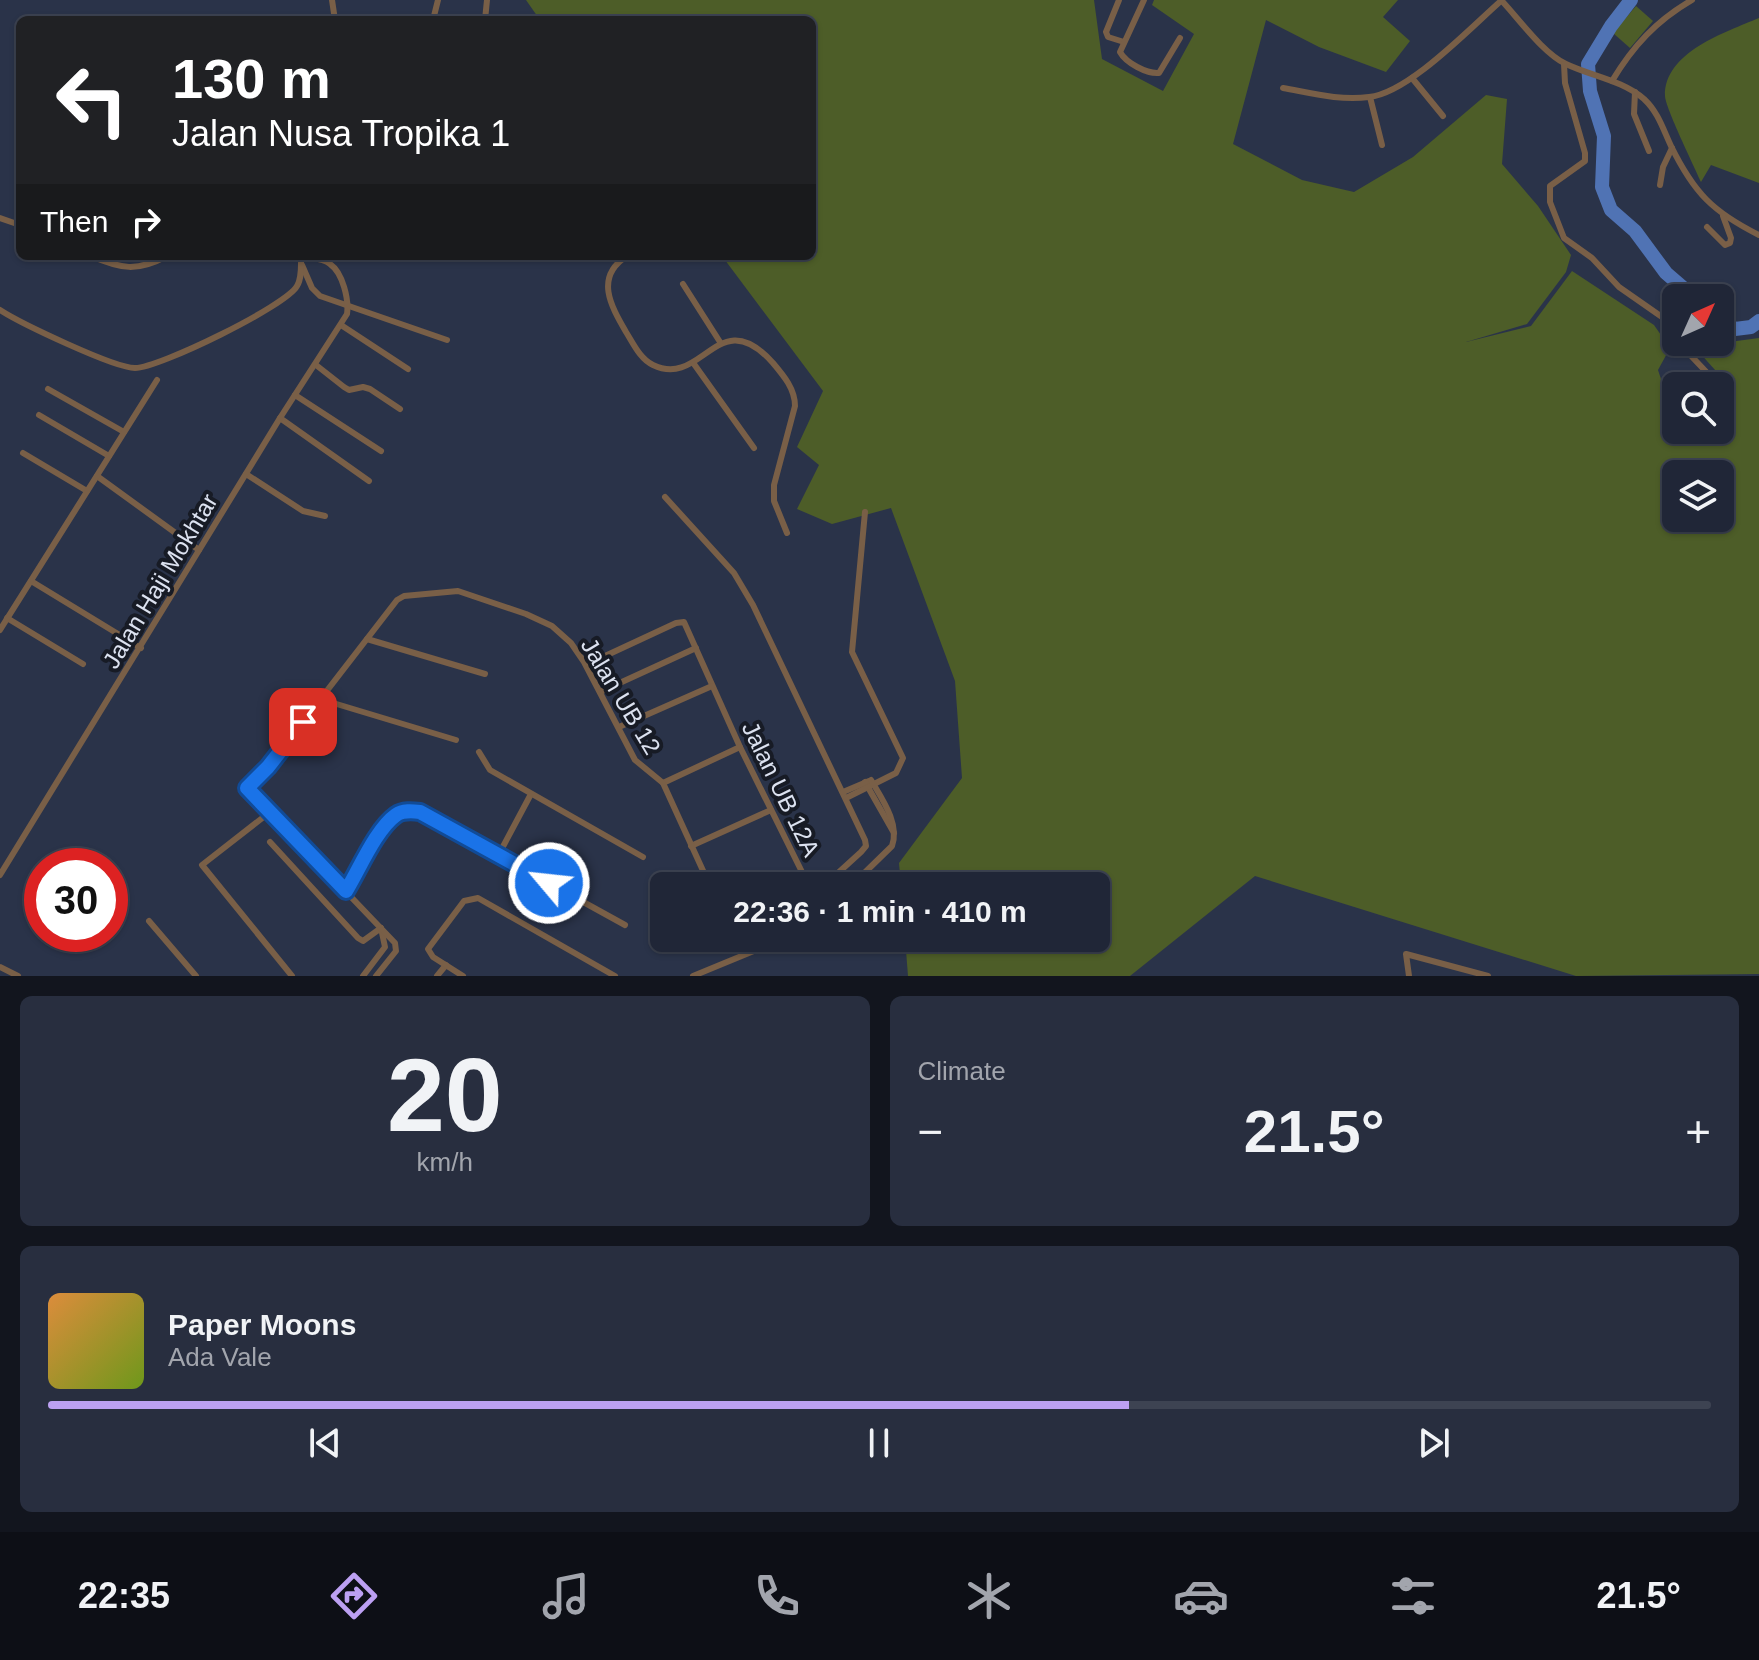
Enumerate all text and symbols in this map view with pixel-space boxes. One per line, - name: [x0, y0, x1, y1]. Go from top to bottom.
- text: 130 m: [172, 47, 331, 110]
- icon: left: [40, 48, 144, 152]
- text: Jalan Nusa Tropika 1: [172, 113, 510, 154]
- icon: right: [124, 200, 168, 244]
- text: Then: [40, 205, 108, 238]
- north arrow: [1662, 284, 1734, 356]
- map controls: [1662, 284, 1734, 532]
- button: search: [1662, 372, 1734, 444]
- button: layers: [1662, 460, 1734, 532]
- street label: Jalan Haji Mokhtar: [97, 489, 223, 673]
- street label: Jalan UB 12: [576, 633, 666, 759]
- pin: [269, 688, 337, 756]
- icon: arrive: [281, 700, 325, 744]
- street label: Jalan UB 12A: [737, 717, 825, 861]
- position arrow: [507, 841, 591, 925]
- speed limit sign: 30: [24, 848, 128, 952]
- text: 22:36 · 1 min · 410 m: [733, 895, 1027, 928]
- text: 20: [387, 1037, 503, 1153]
- text: Climate: [918, 1056, 1006, 1086]
- text: 21.5°: [1244, 1098, 1385, 1165]
- text: −: [918, 1107, 943, 1156]
- text: +: [1685, 1107, 1711, 1156]
- text: km/h: [417, 1147, 473, 1177]
- text: Paper Moons: [168, 1308, 356, 1341]
- text: Ada Vale: [168, 1342, 272, 1372]
- icon: previous: [303, 1421, 347, 1465]
- icon: pause: [857, 1421, 901, 1465]
- icon: next: [1412, 1421, 1456, 1465]
- icon: directions: [326, 1568, 382, 1624]
- icon: music: [538, 1568, 594, 1624]
- icon: phone: [749, 1568, 805, 1624]
- icon: climate: [961, 1568, 1017, 1624]
- icon: car: [1173, 1568, 1229, 1624]
- icon: filters: [1385, 1568, 1441, 1624]
- text: 22:35: [78, 1575, 170, 1616]
- text: 21.5°: [1597, 1575, 1681, 1616]

